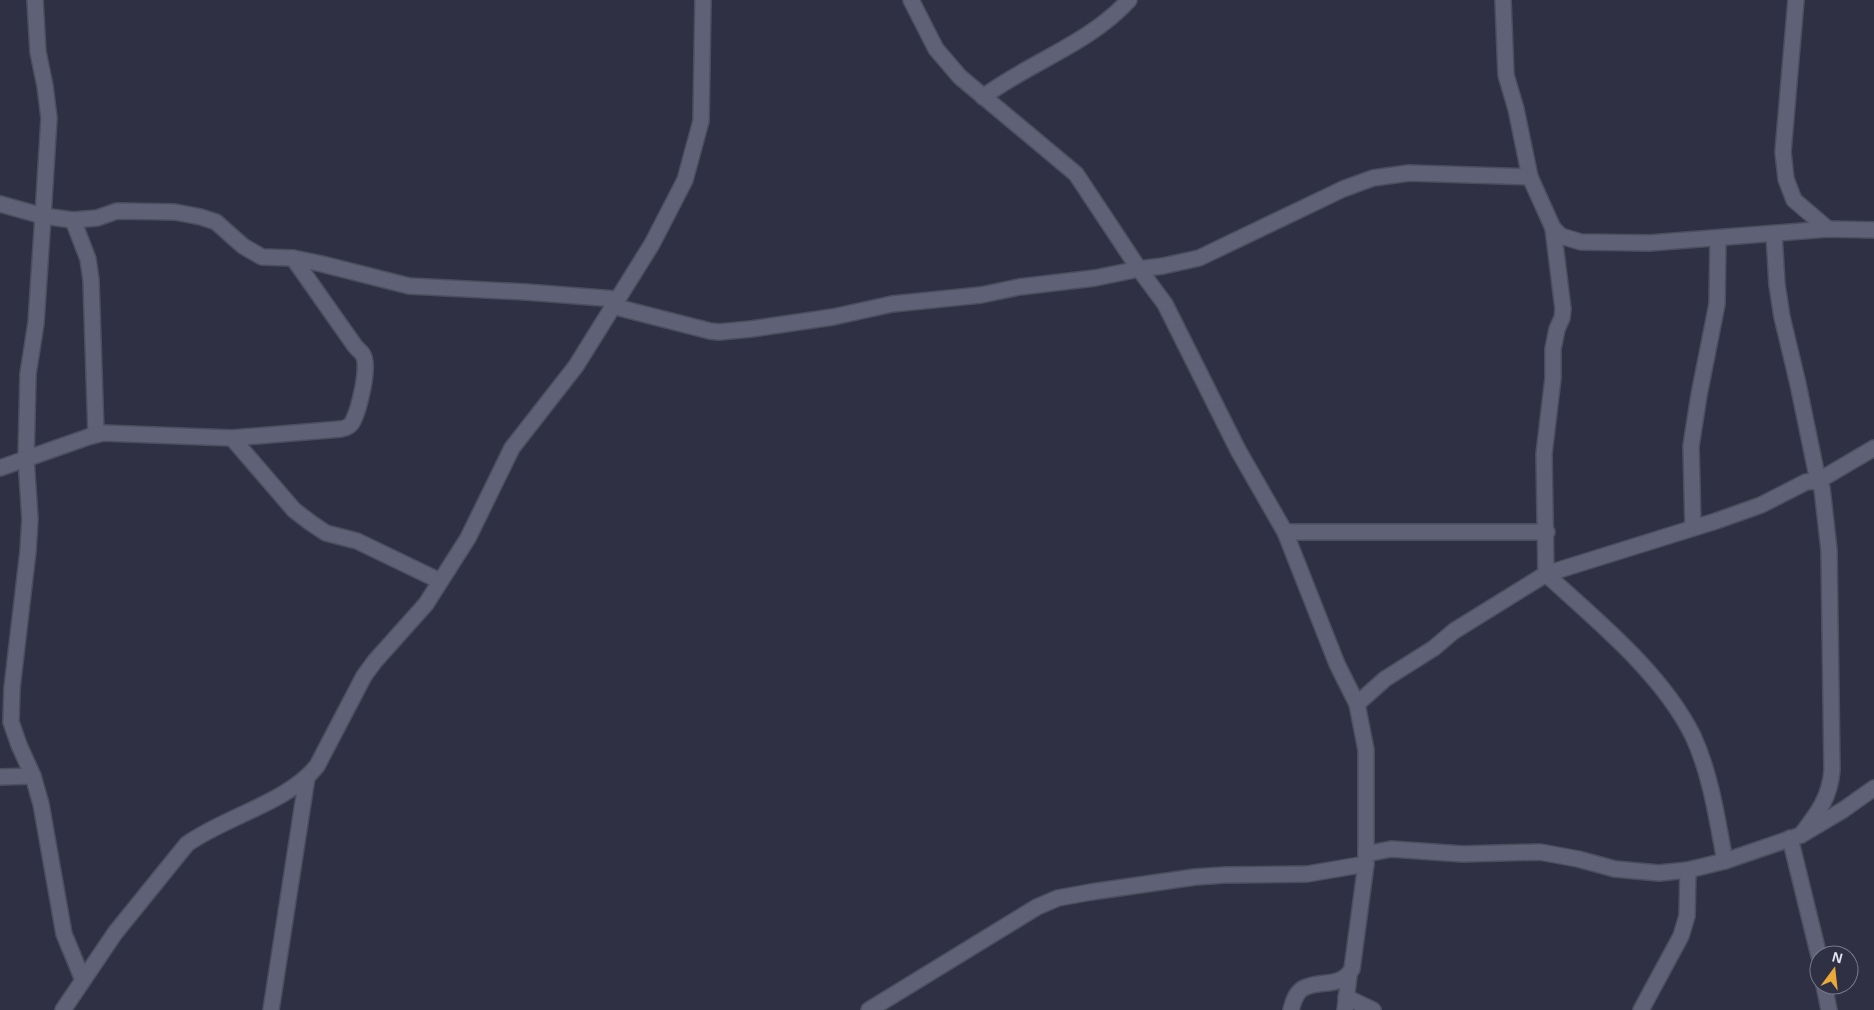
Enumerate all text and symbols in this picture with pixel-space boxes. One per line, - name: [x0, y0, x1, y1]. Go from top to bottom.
- north arrow: [1809, 945, 1859, 995]
- text: N: [1830, 948, 1844, 966]

